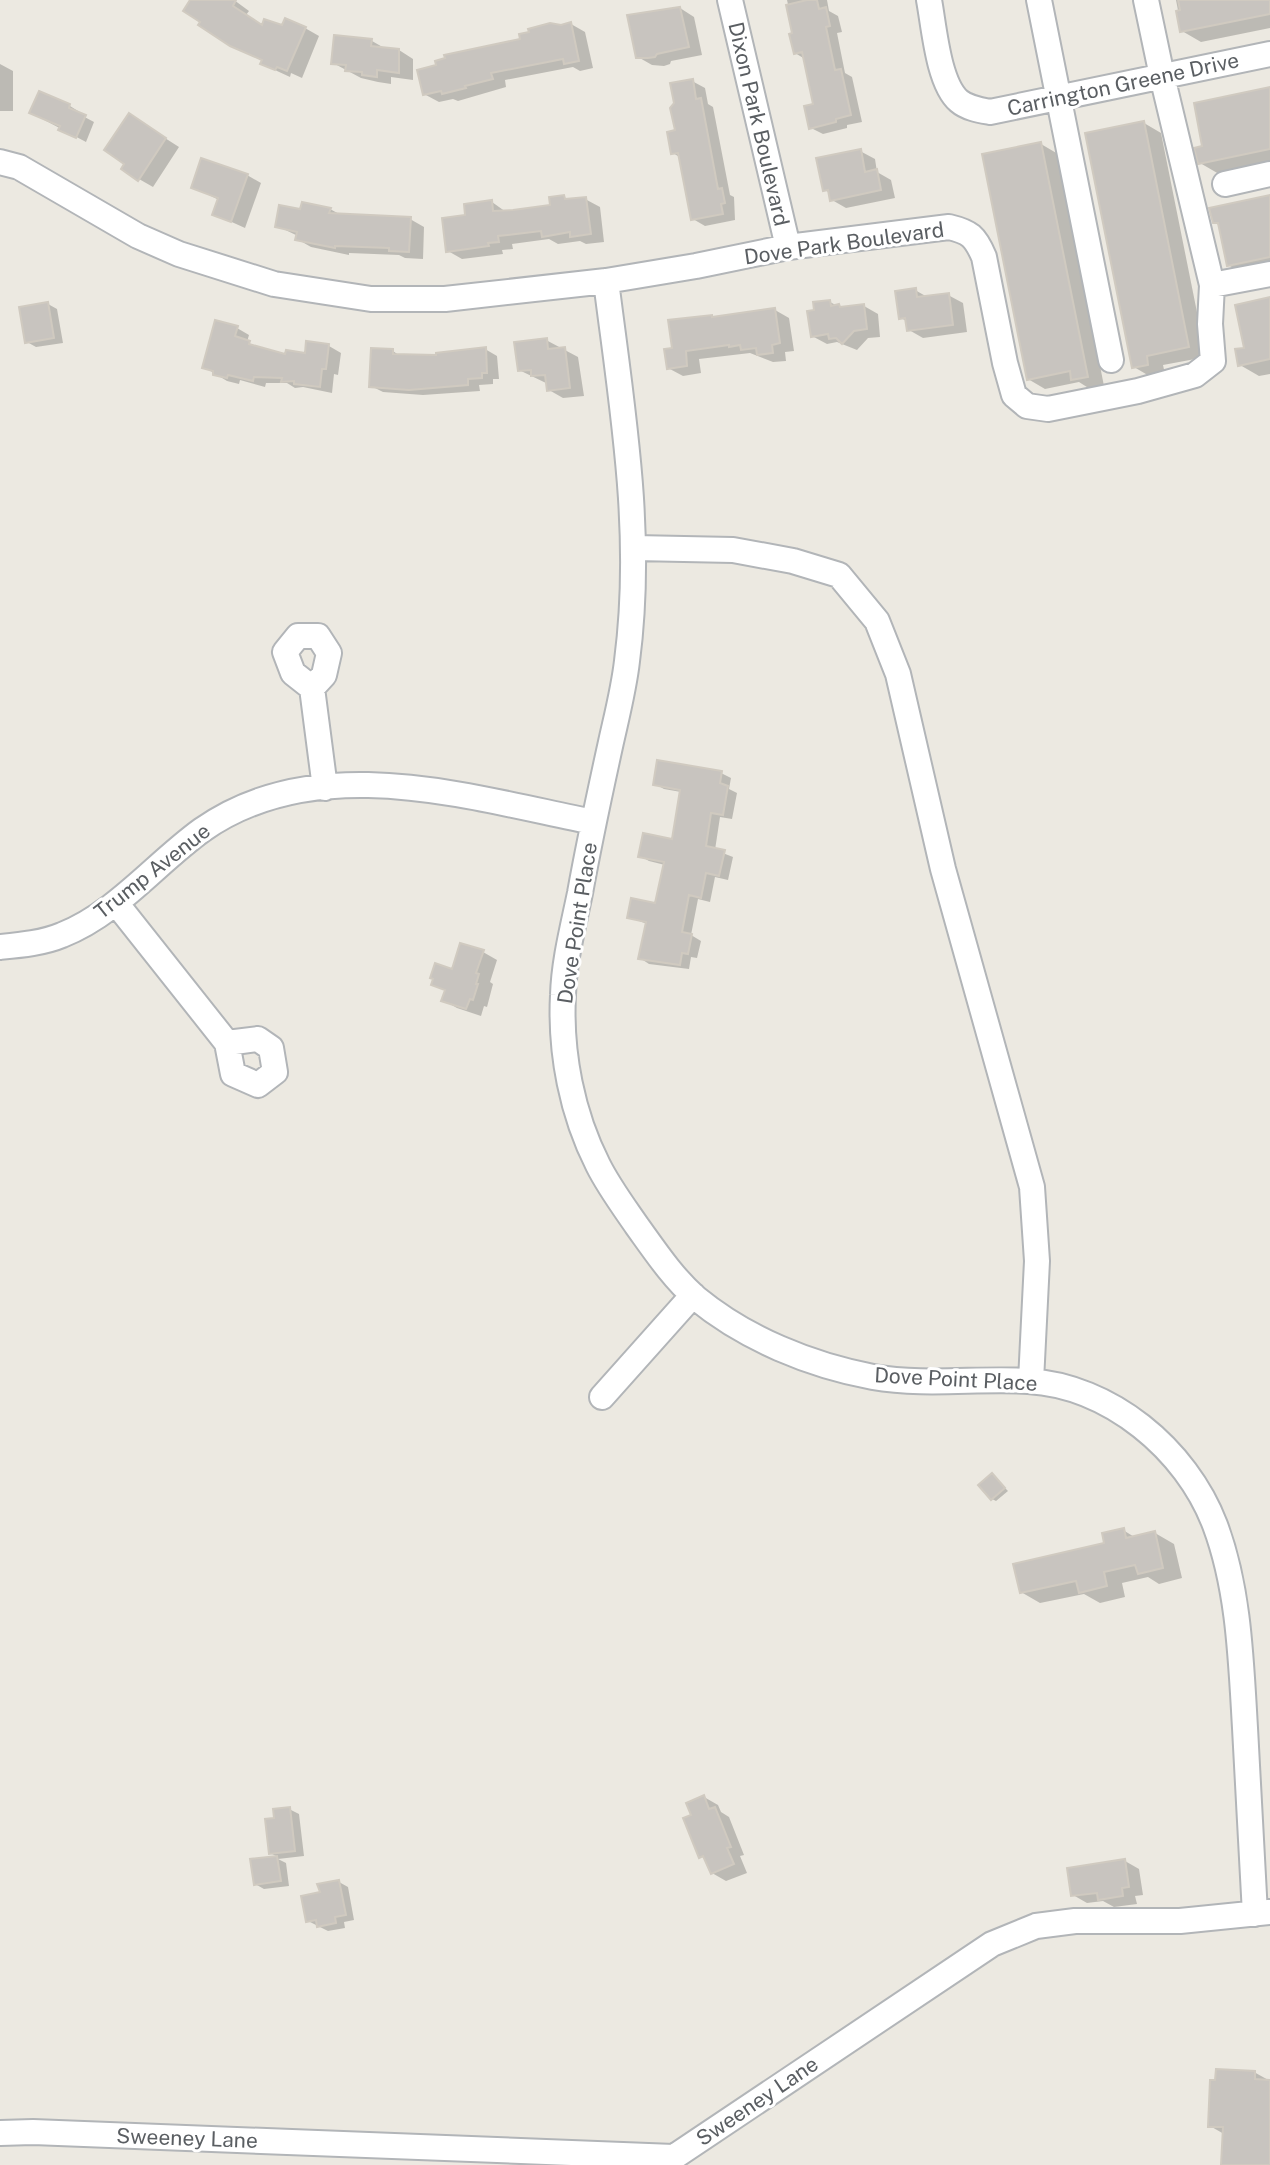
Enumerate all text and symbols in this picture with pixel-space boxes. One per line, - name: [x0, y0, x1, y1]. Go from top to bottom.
- street label: Dixon Park Boulevard: [723, 20, 795, 228]
- street label: Carrington Greene Drive: [1005, 47, 1241, 121]
- street label: Dove Park Boulevard: [742, 217, 946, 269]
- street label: Trump Avenue: [89, 818, 215, 924]
- street label: Dove Point Place: [552, 840, 602, 1006]
- street label: Dove Point Place: [874, 1362, 1038, 1396]
- street label: Sweeney Lane: [691, 2051, 823, 2151]
- street label: Sweeney Lane: [116, 2123, 258, 2153]

